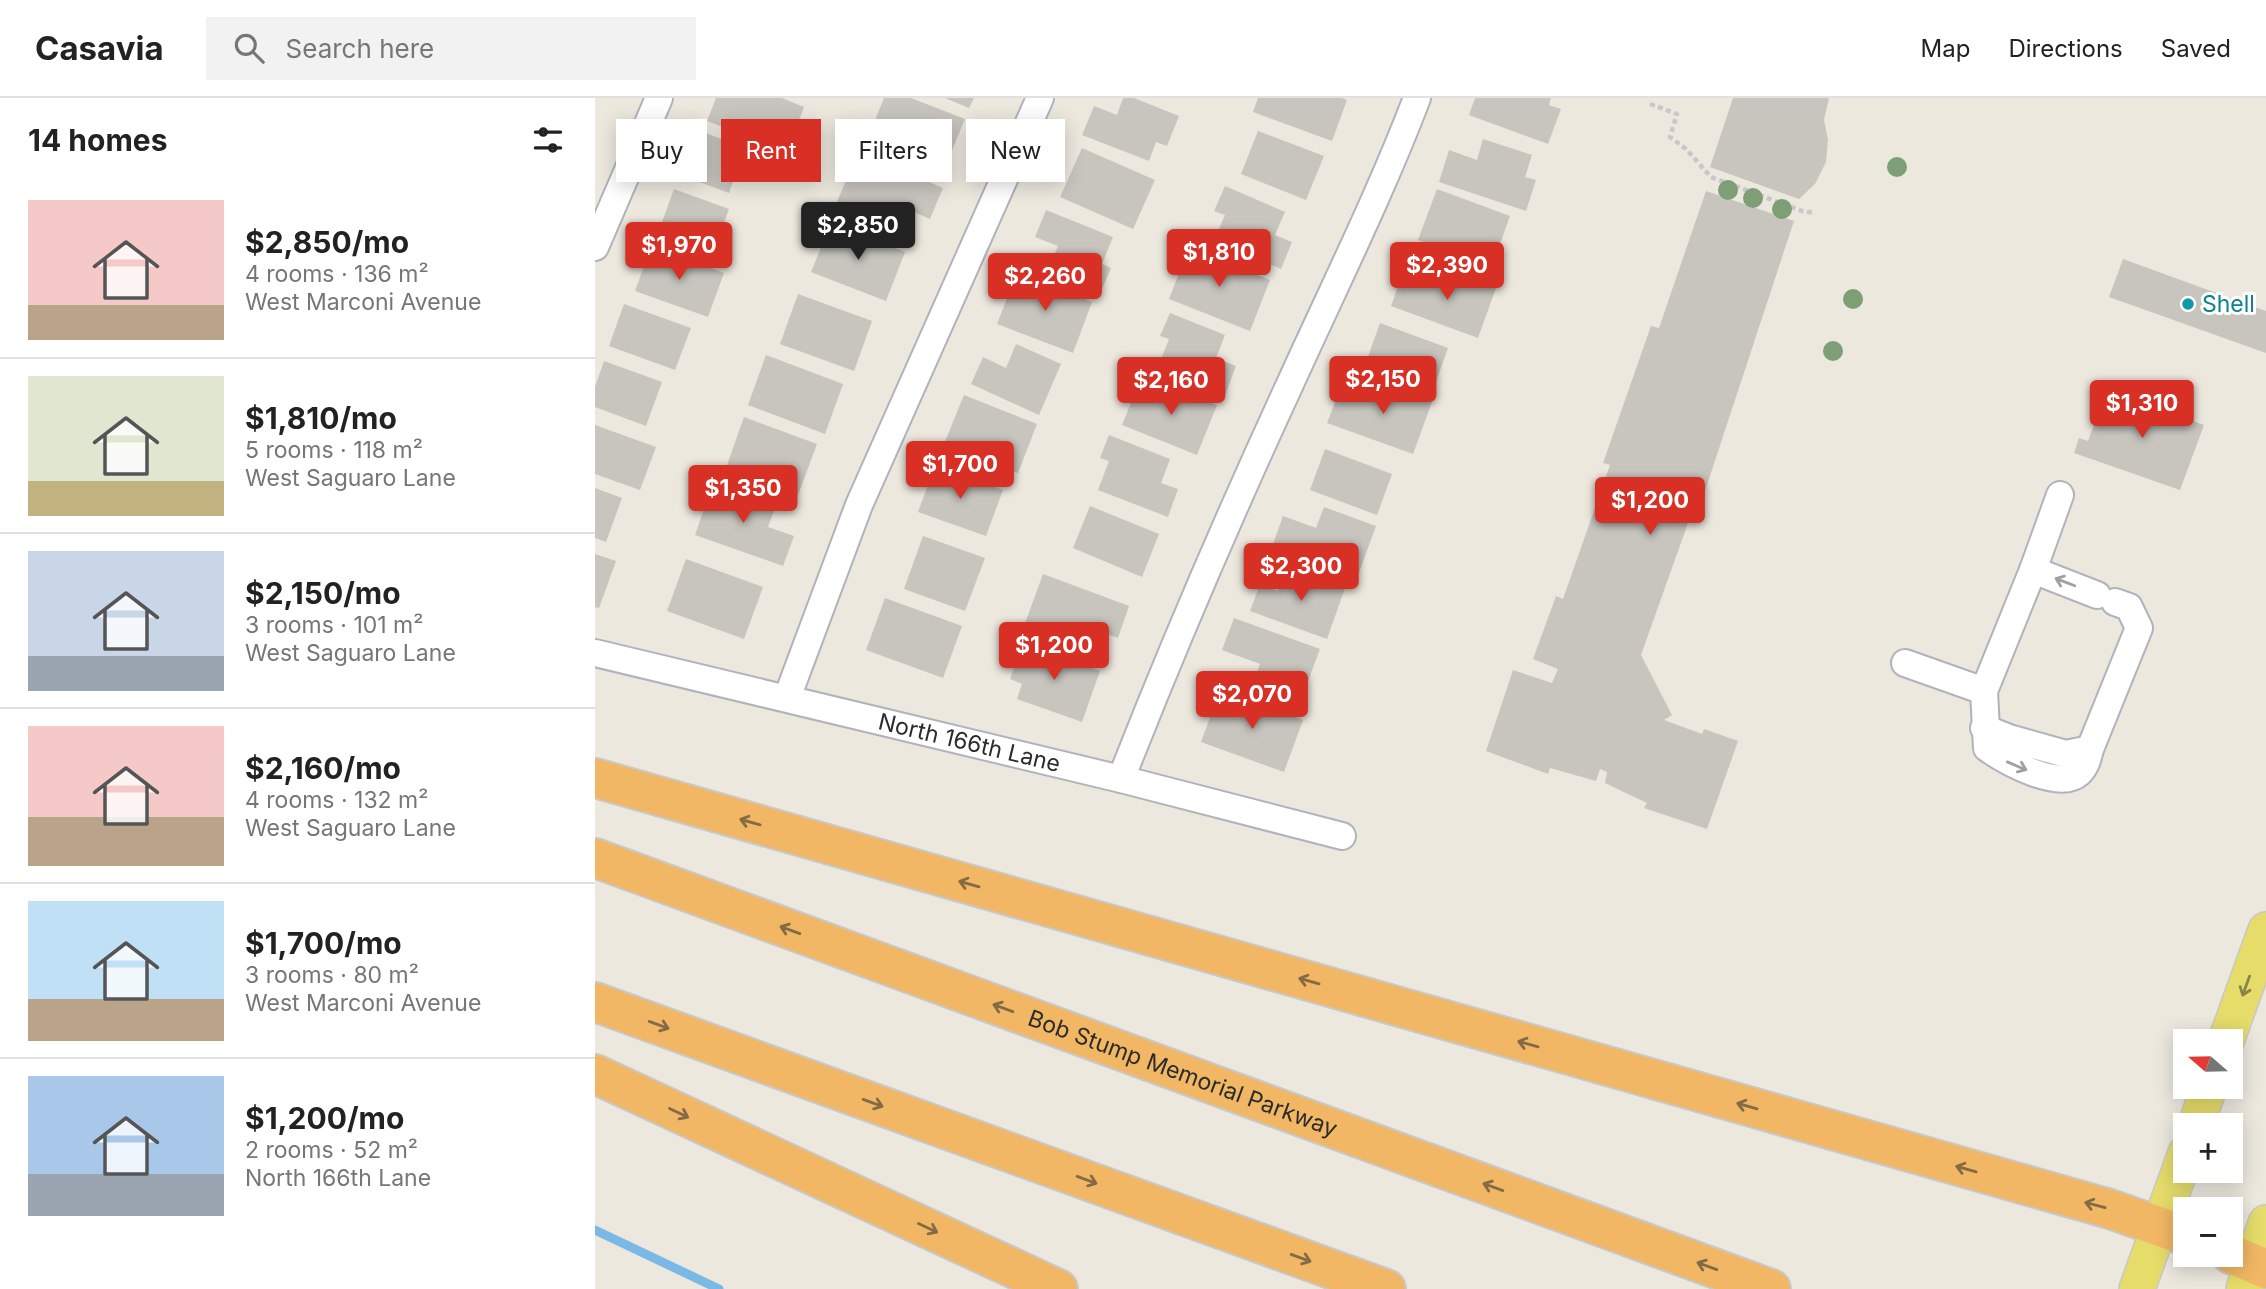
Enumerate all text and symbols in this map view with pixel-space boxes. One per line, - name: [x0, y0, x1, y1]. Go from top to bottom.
- search box: [206, 17, 696, 80]
- text: Casavia: [35, 28, 164, 68]
- icon: search: [230, 29, 268, 67]
- text: Search here: [286, 33, 434, 64]
- text: Map: [1921, 34, 1970, 63]
- text: Directions: [2008, 34, 2123, 63]
- text: Saved: [2161, 34, 2231, 63]
- chip: Buy: [616, 119, 707, 182]
- chip: Rent: [721, 119, 821, 182]
- chip: Filters: [835, 119, 952, 182]
- chip: New: [966, 119, 1065, 182]
- icon: filters: [529, 121, 567, 159]
- text: 14 homes: [28, 122, 167, 158]
- pin: $2,850: [801, 202, 915, 262]
- text: $2,850: [817, 211, 899, 239]
- pin: $1,970: [622, 222, 736, 282]
- text: $2,850/mo: [245, 224, 409, 260]
- icon: home: [84, 228, 168, 312]
- pin: $1,810: [1162, 230, 1276, 289]
- text: $1,970: [641, 231, 717, 259]
- text: $1,810: [1183, 238, 1255, 266]
- pin: $2,390: [1390, 242, 1504, 302]
- text: $2,390: [1406, 251, 1488, 279]
- pin: $2,260: [988, 254, 1102, 313]
- text: 4 rooms · 136 m²: [245, 260, 429, 288]
- text: $2,260: [1004, 262, 1086, 290]
- text: West Marconi Avenue: [245, 288, 481, 316]
- place label: Shell: [2202, 290, 2255, 318]
- marker: Shell: [2180, 296, 2196, 312]
- pin: $2,150: [1326, 356, 1440, 416]
- pin: $2,160: [1114, 358, 1228, 417]
- text: $2,150: [1345, 365, 1421, 393]
- text: $2,160: [1133, 366, 1209, 394]
- pin: $1,310: [2085, 380, 2199, 440]
- text: $1,310: [2106, 389, 2178, 417]
- text: $1,810/mo: [245, 400, 397, 436]
- icon: home: [84, 404, 168, 488]
- text: 5 rooms · 118 m²: [245, 436, 423, 464]
- pin: $1,700: [903, 442, 1017, 501]
- text: $1,700: [922, 450, 998, 478]
- text: West Saguaro Lane: [245, 464, 456, 492]
- pin: $1,350: [686, 466, 800, 525]
- text: $1,350: [704, 474, 782, 502]
- pin: $1,200: [1593, 478, 1707, 537]
- text: $1,200: [1611, 486, 1689, 514]
- pin: $2,300: [1244, 544, 1358, 603]
- text: $2,300: [1260, 552, 1342, 580]
- text: $2,150/mo: [245, 575, 401, 611]
- one-way arrow: [2054, 575, 2076, 588]
- icon: home: [84, 579, 168, 663]
- text: 3 rooms · 101 m²: [245, 611, 423, 639]
- pin: $1,200: [997, 622, 1111, 682]
- text: $1,200: [1015, 631, 1093, 659]
- text: West Saguaro Lane: [245, 639, 456, 667]
- pin: $2,070: [1195, 672, 1309, 731]
- text: $2,070: [1212, 680, 1292, 708]
- street label: North 166th Lane: [876, 707, 1063, 778]
- text: $2,160/mo: [245, 750, 401, 786]
- icon: home: [84, 754, 168, 838]
- one-way arrow: [2006, 760, 2028, 773]
- text: 4 rooms · 132 m²: [245, 786, 428, 814]
- text: West Saguaro Lane: [245, 814, 456, 842]
- one-way arrow: [740, 815, 762, 828]
- one-way arrow: [958, 877, 980, 890]
- one-way arrow: [779, 923, 801, 935]
- text: $1,700/mo: [245, 925, 402, 961]
- icon: home: [84, 929, 168, 1013]
- text: 3 rooms · 80 m²: [245, 961, 419, 989]
- one-way arrow: [1299, 974, 1321, 987]
- one-way arrow: [2239, 974, 2251, 996]
- text: West Marconi Avenue: [245, 989, 481, 1017]
- one-way arrow: [993, 1001, 1015, 1013]
- street label: Bob Stump Memorial Parkway: [1024, 1004, 1341, 1143]
- one-way arrow: [648, 1020, 670, 1032]
- north arrow: [2173, 1029, 2243, 1099]
- map controls: [2173, 1029, 2243, 1267]
- one-way arrow: [1517, 1037, 1540, 1050]
- one-way arrow: [862, 1097, 884, 1110]
- one-way arrow: [1736, 1099, 1758, 1112]
- text: $1,200/mo: [245, 1100, 404, 1136]
- icon: home: [84, 1104, 168, 1188]
- one-way arrow: [668, 1107, 689, 1120]
- button: +: [2173, 1113, 2243, 1183]
- text: 2 rooms · 52 m²: [245, 1136, 418, 1164]
- one-way arrow: [1955, 1161, 1977, 1174]
- text: North 166th Lane: [245, 1164, 431, 1192]
- one-way arrow: [1075, 1175, 1097, 1188]
- one-way arrow: [1483, 1180, 1505, 1193]
- button: −: [2173, 1197, 2243, 1267]
- one-way arrow: [2085, 1198, 2107, 1211]
- one-way arrow: [917, 1222, 938, 1235]
- one-way arrow: [1289, 1253, 1311, 1265]
- one-way arrow: [1696, 1258, 1718, 1271]

